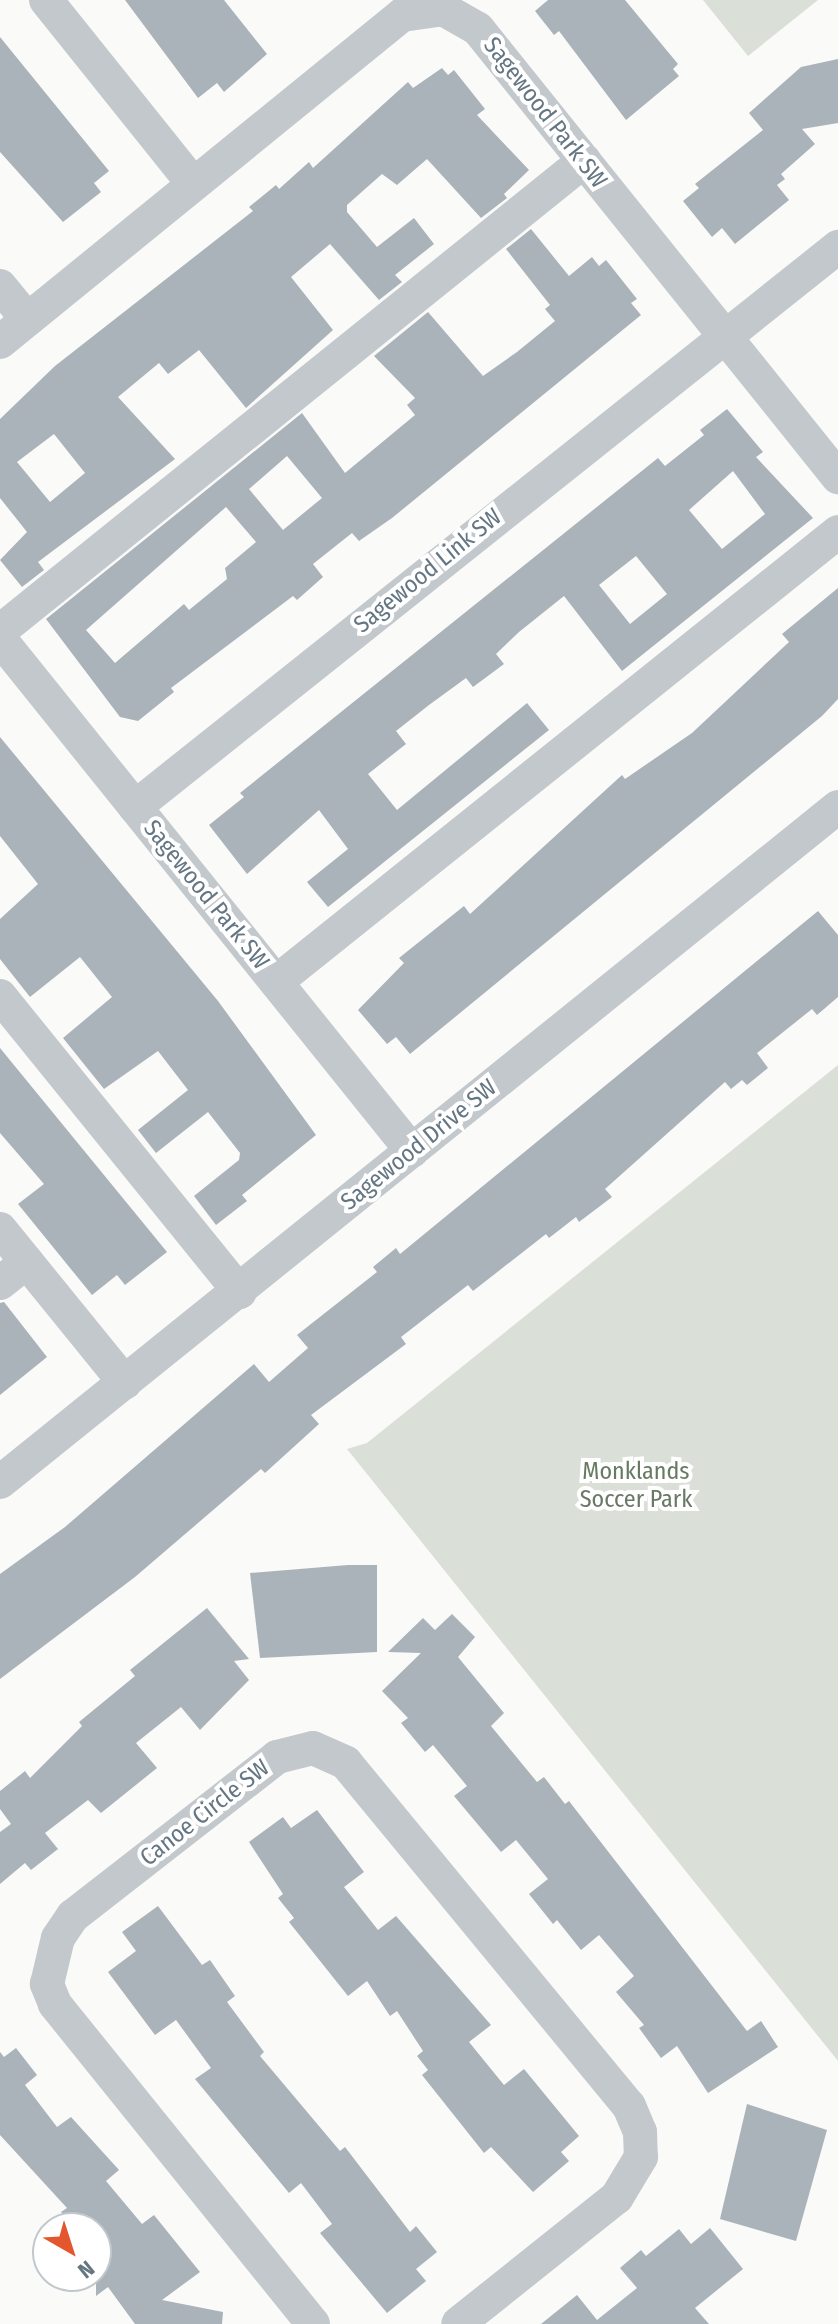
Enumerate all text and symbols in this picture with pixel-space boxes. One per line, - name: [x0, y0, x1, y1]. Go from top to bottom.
- street label: Sagewood Park SW: [477, 32, 613, 194]
- street label: Sagewood Link SW: [348, 503, 508, 639]
- street label: Sagewood Park SW: [137, 815, 275, 975]
- street label: Sagewood Drive SW: [335, 1073, 503, 1217]
- park label: Monklands Soccer Park: [580, 1458, 692, 1514]
- street label: Canoe Circle SW: [135, 1754, 275, 1872]
- north arrow: [32, 2212, 112, 2292]
- text: N: [73, 2255, 100, 2284]

